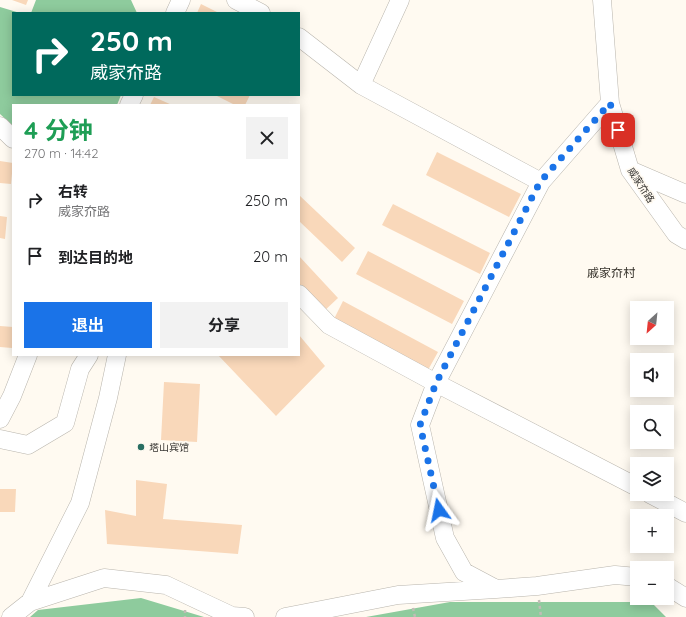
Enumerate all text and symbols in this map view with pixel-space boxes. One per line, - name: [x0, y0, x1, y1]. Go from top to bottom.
- text: 250 m: [90, 23, 173, 58]
- icon: right: [24, 28, 76, 80]
- text: 威家夼路: [90, 61, 162, 84]
- pin: [601, 113, 635, 147]
- text: 4 分钟: [24, 115, 93, 145]
- button: close: [246, 117, 288, 159]
- icon: arrive: [607, 119, 629, 141]
- text: 270 m · 14:42: [24, 145, 98, 161]
- street label: 威家夼路: [625, 165, 657, 205]
- text: 右转: [58, 182, 88, 201]
- icon: right: [24, 189, 46, 211]
- text: 250 m: [245, 191, 288, 210]
- text: 威家夼路: [58, 203, 110, 219]
- icon: arrive: [24, 245, 46, 267]
- text: 20 m: [253, 247, 288, 266]
- text: 到达目的地: [58, 248, 133, 267]
- district label: 戚家夼村: [587, 265, 636, 280]
- north arrow: [630, 301, 674, 345]
- map controls: [630, 301, 674, 605]
- button: 退出: [24, 302, 152, 348]
- button: 分享: [160, 302, 288, 348]
- button: sound: [630, 353, 674, 397]
- button: search: [630, 405, 674, 449]
- place label: 塔山宾馆: [149, 441, 189, 454]
- marker: 塔山宾馆: [136, 442, 146, 452]
- button: layers: [630, 457, 674, 501]
- position arrow: [418, 489, 460, 531]
- button: +: [630, 509, 674, 553]
- button: −: [630, 561, 674, 605]

